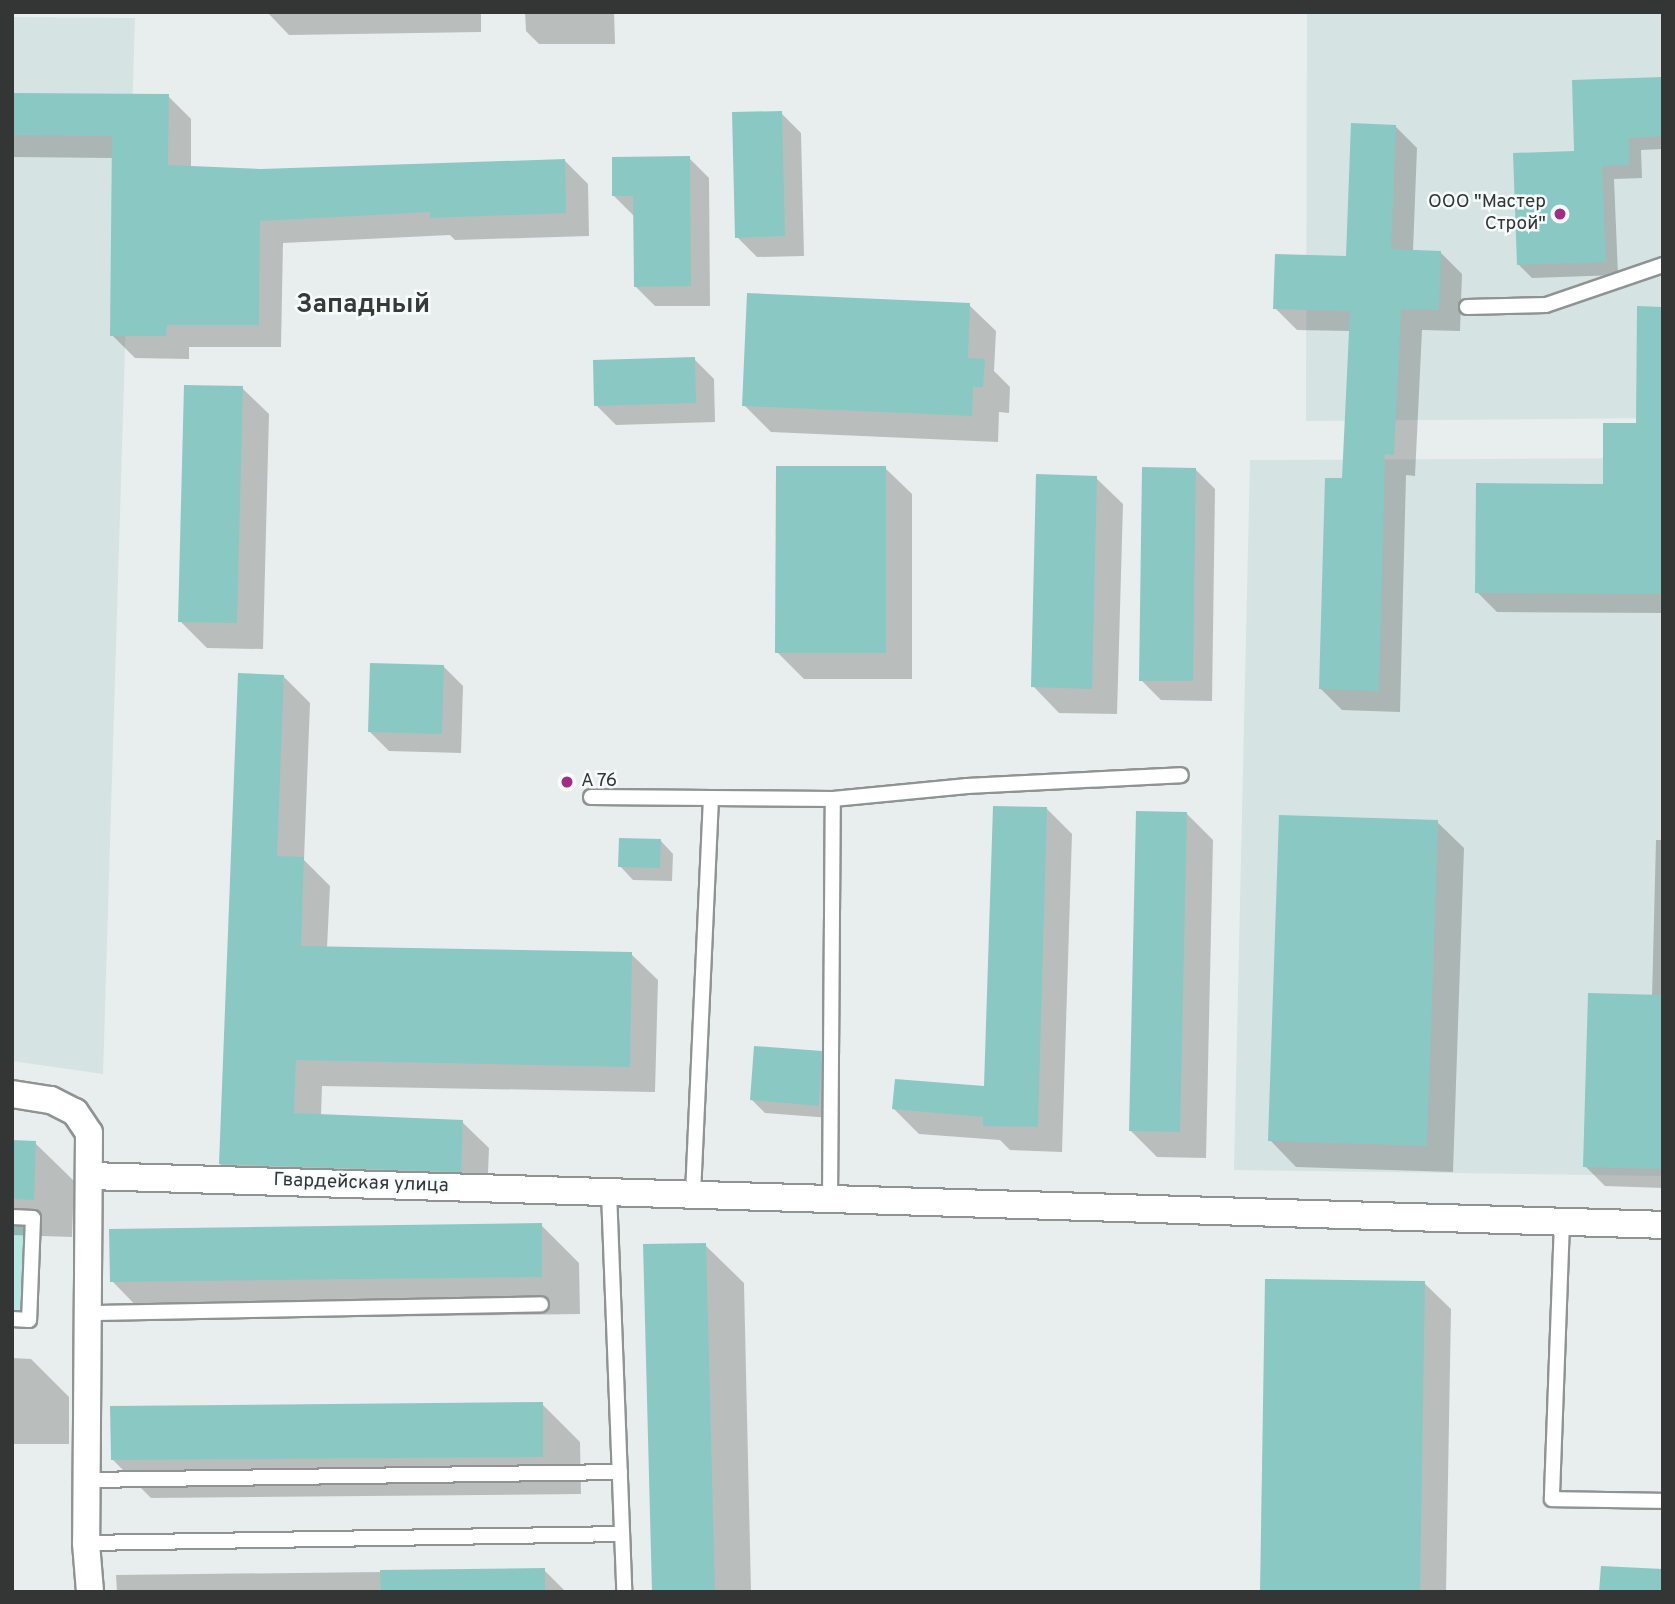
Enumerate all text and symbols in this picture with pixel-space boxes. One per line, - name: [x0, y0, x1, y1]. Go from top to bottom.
- place label: ООО "Мастер Строй": [1428, 192, 1546, 236]
- marker: ООО "Мастер Строй": [1552, 206, 1568, 222]
- district label: Западный: [296, 290, 430, 322]
- place label: А 76: [581, 771, 619, 793]
- marker: А 76: [559, 774, 575, 790]
- street label: Гвардейская улица: [273, 1170, 449, 1198]

